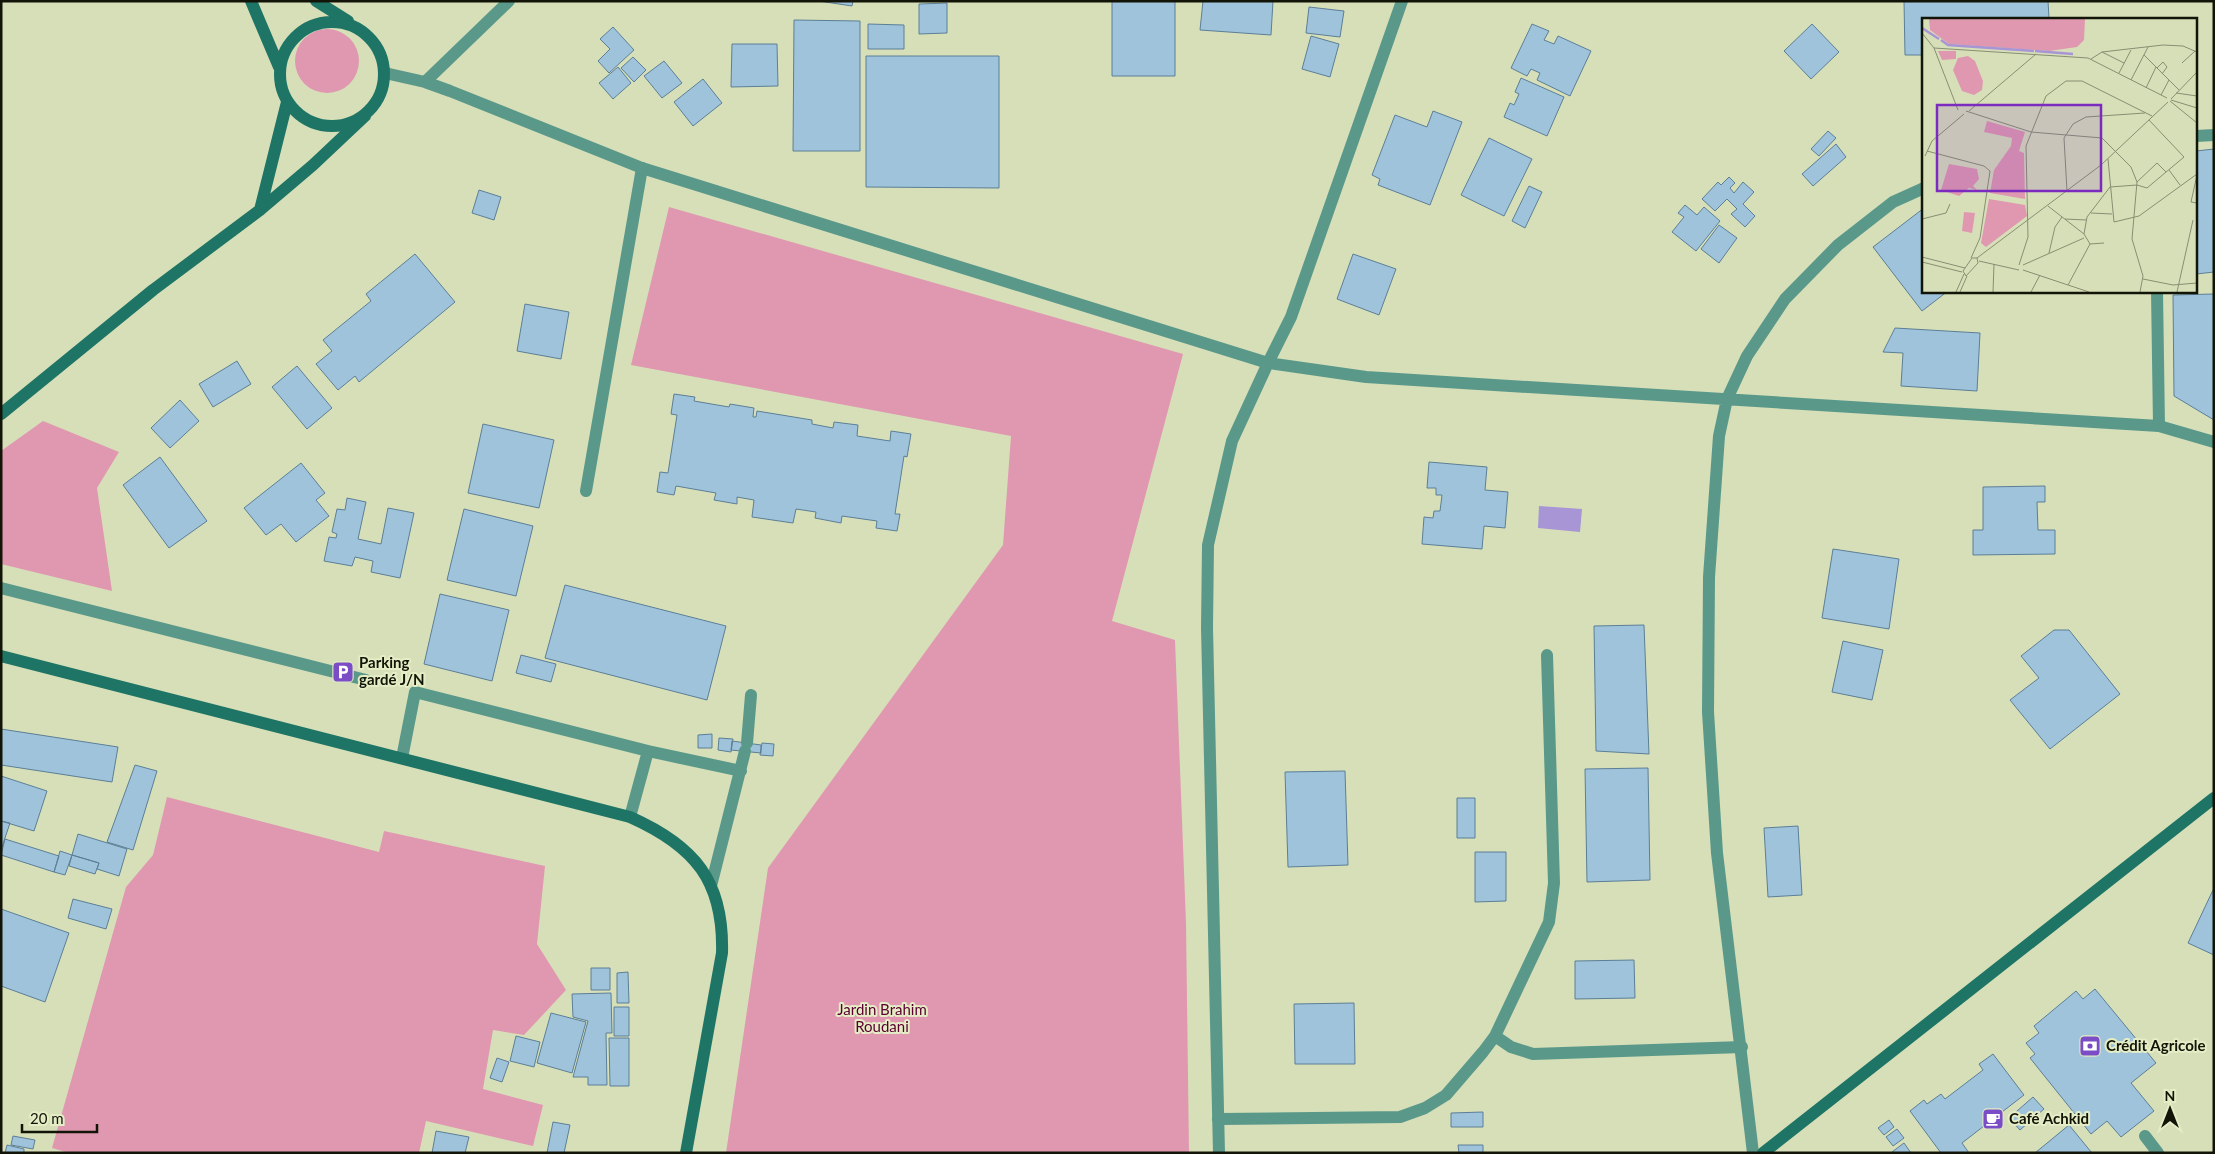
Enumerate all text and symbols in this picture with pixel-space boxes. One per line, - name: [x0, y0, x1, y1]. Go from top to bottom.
- inset map: [1922, 18, 2198, 292]
- place label: Parking gardé J/N: [359, 653, 424, 688]
- parking icon: Parking gardé J/N: [331, 660, 355, 684]
- park label: Jardin Brahim Roudani: [837, 1000, 927, 1035]
- bank icon: Crédit Agricole: [2078, 1034, 2102, 1058]
- place label: Crédit Agricole: [2106, 1036, 2206, 1054]
- north arrow: [2145, 1084, 2195, 1134]
- text: N: [2165, 1087, 2175, 1104]
- scale bar: [22, 1102, 98, 1134]
- cafe icon: Café Achkid: [1981, 1107, 2005, 1131]
- text: 20 m: [30, 1109, 64, 1127]
- place label: Café Achkid: [2009, 1109, 2089, 1127]

